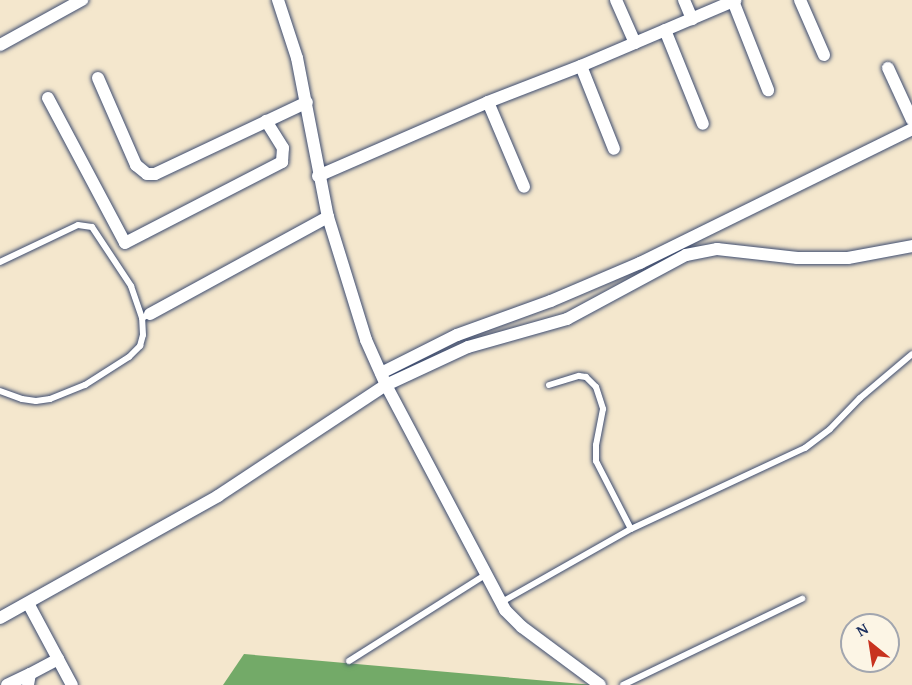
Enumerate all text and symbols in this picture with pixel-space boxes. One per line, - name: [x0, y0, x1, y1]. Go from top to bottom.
- north arrow: [840, 613, 900, 673]
- text: N: [851, 616, 873, 642]

